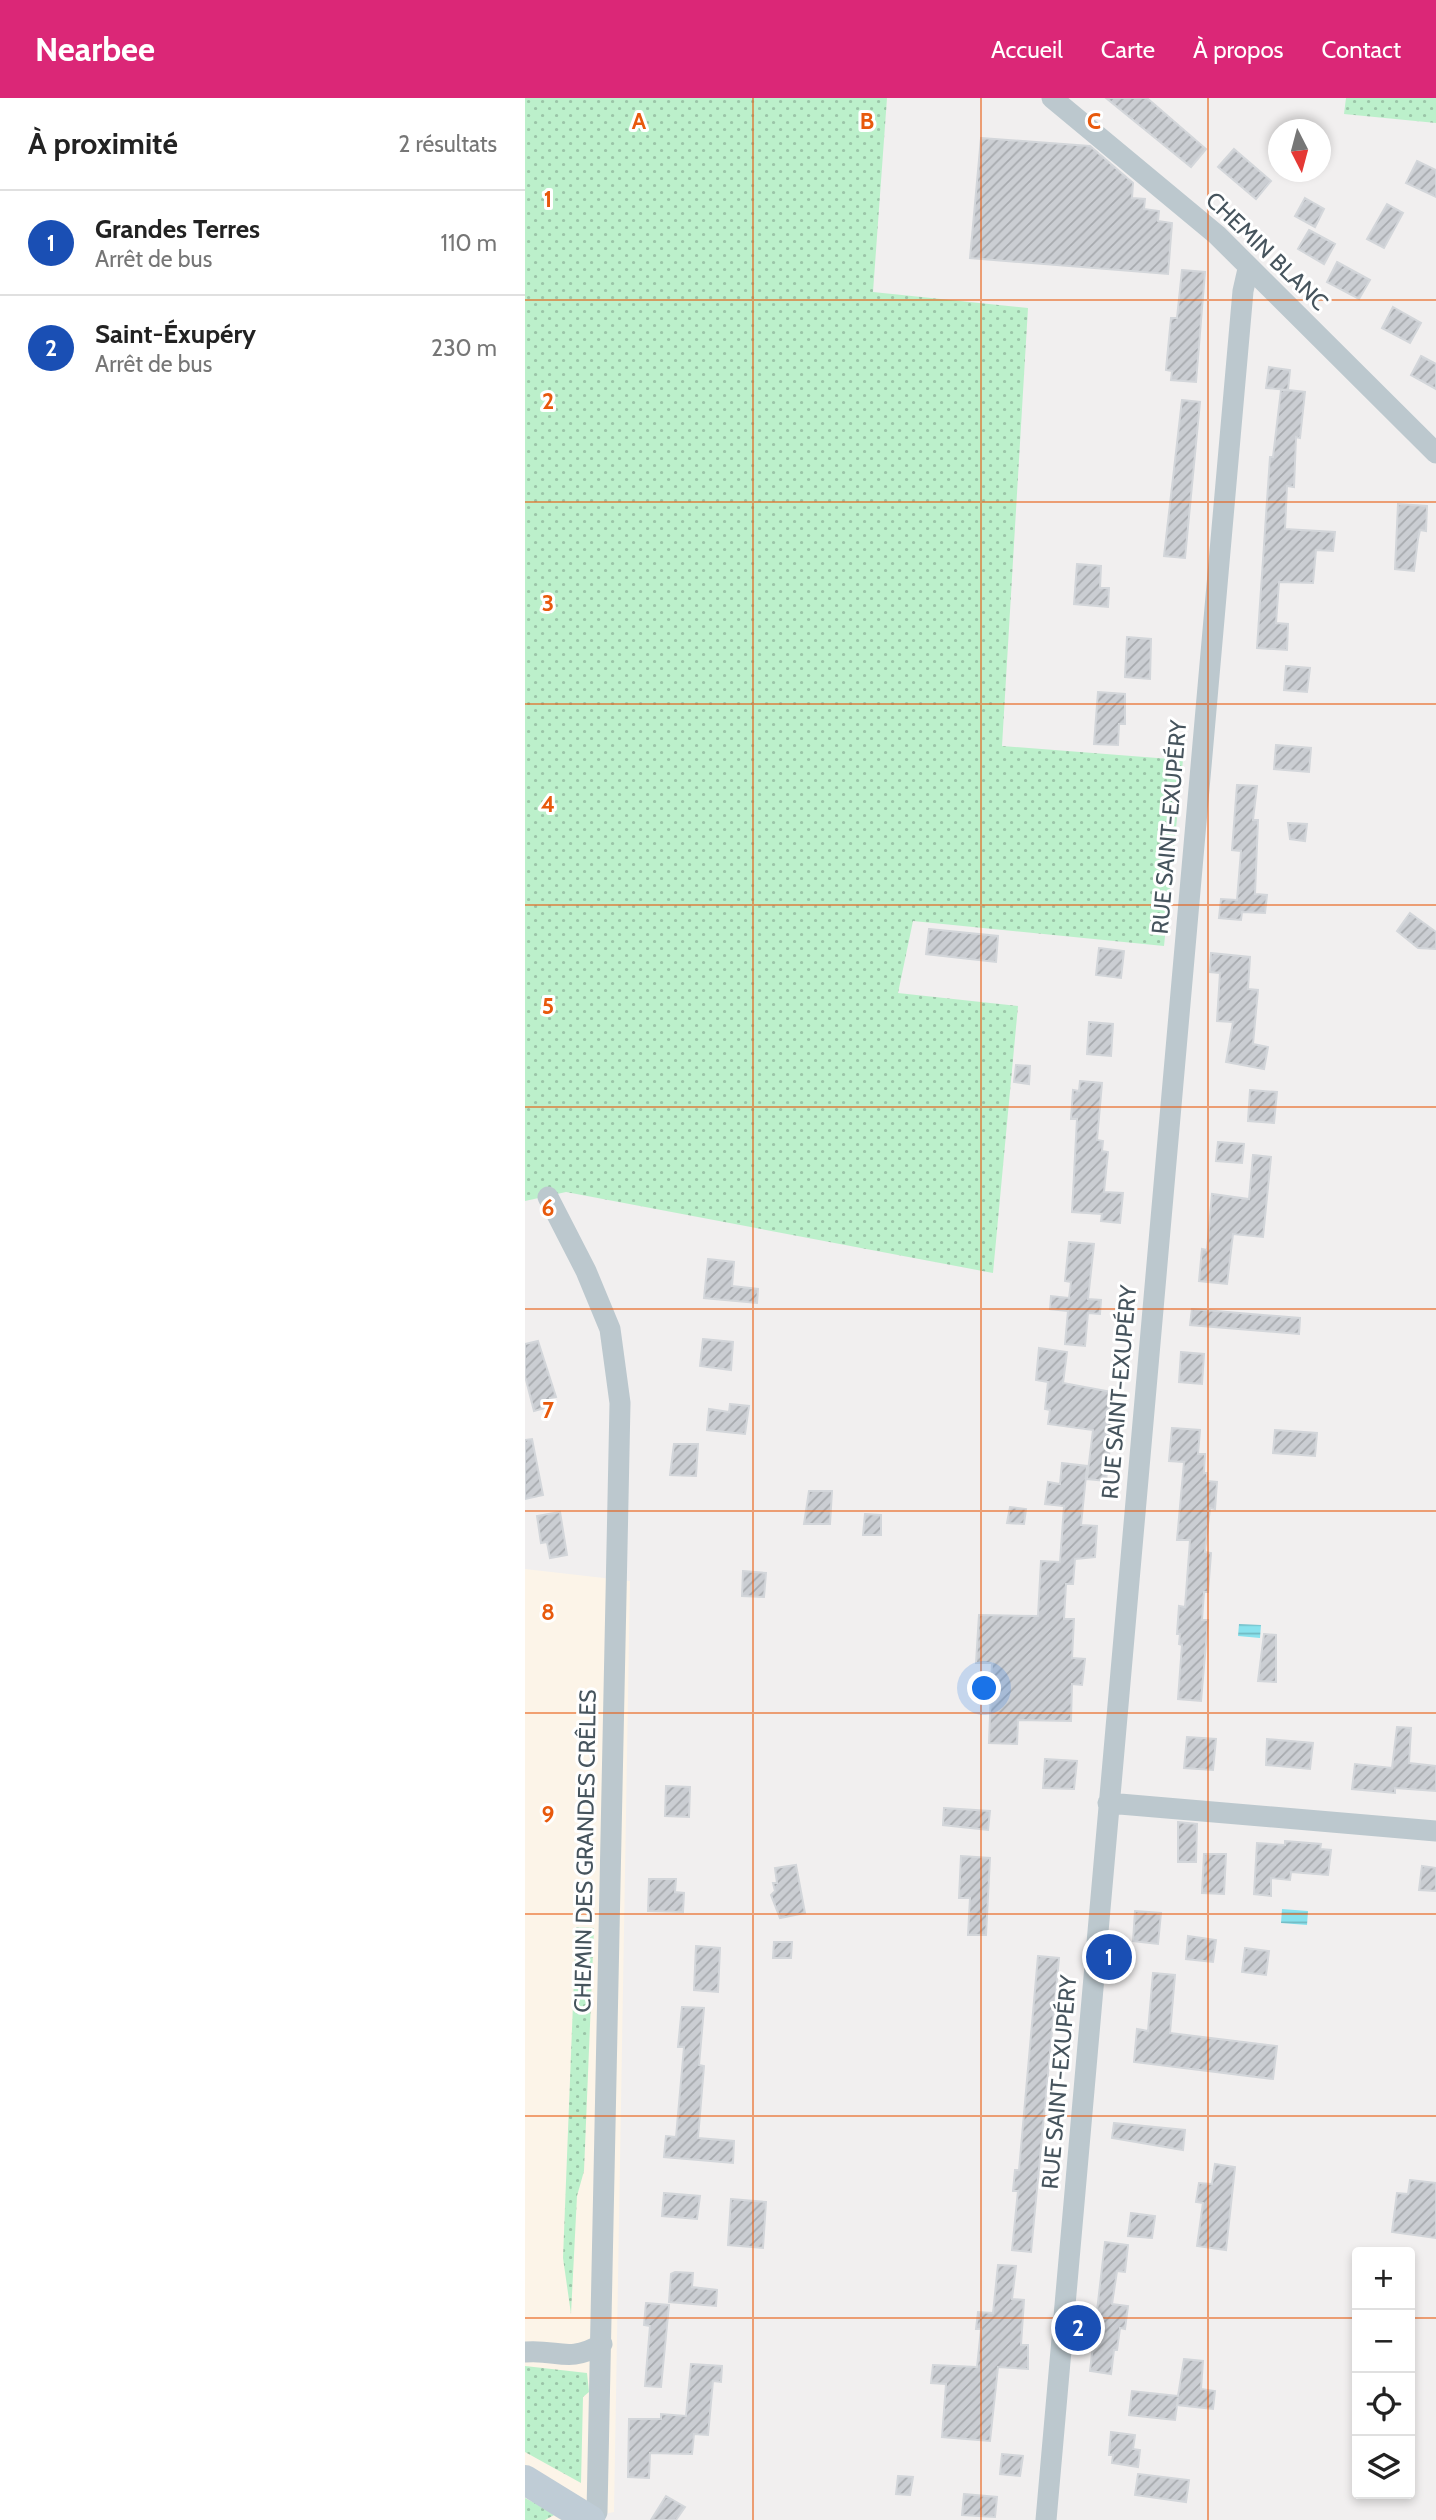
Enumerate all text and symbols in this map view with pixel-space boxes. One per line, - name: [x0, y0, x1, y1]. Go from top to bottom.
- text: Nearbee: [35, 29, 155, 69]
- text: Accueil: [991, 35, 1063, 64]
- text: Carte: [1101, 35, 1155, 64]
- text: À propos: [1193, 35, 1284, 64]
- text: Contact: [1322, 35, 1401, 64]
- text: A: [632, 107, 647, 135]
- text: B: [860, 107, 874, 135]
- text: C: [1087, 107, 1101, 135]
- north arrow: [1268, 119, 1331, 182]
- text: À proximité: [28, 125, 178, 162]
- text: 2 résultats: [398, 130, 497, 158]
- text: 1: [544, 185, 552, 213]
- street label: CHEMIN BLANC: [1200, 186, 1334, 316]
- text: Grandes Terres: [95, 213, 260, 245]
- text: 1: [47, 229, 55, 257]
- text: 110 m: [441, 229, 497, 257]
- text: Arrêt de bus: [95, 245, 212, 273]
- text: Saint-Éxupéry: [95, 318, 256, 350]
- text: 2: [45, 334, 57, 362]
- text: 230 m: [431, 334, 497, 362]
- text: Arrêt de bus: [95, 350, 212, 378]
- text: 2: [542, 387, 554, 415]
- text: 3: [542, 589, 554, 617]
- street label: RUE SAINT-EXUPÉRY: [1145, 718, 1192, 935]
- text: 4: [541, 790, 555, 818]
- text: 5: [542, 992, 554, 1020]
- text: 6: [542, 1194, 554, 1222]
- street label: RUE SAINT-EXUPÉRY: [1095, 1283, 1142, 1500]
- text: 7: [542, 1396, 554, 1424]
- text: 8: [541, 1598, 555, 1626]
- your location: [967, 1671, 1001, 1705]
- street label: CHEMIN DES GRANDES CRÊLES: [568, 1689, 602, 2013]
- text: 9: [542, 1800, 554, 1828]
- pin: 1: [1086, 1931, 1132, 1983]
- street label: RUE SAINT-EXUPÉRY: [1035, 1973, 1082, 2190]
- map controls: [1352, 2247, 1415, 2499]
- button: +: [1352, 2247, 1415, 2310]
- pin: 2: [1055, 2302, 1101, 2354]
- button: −: [1352, 2310, 1415, 2373]
- button: locate: [1352, 2373, 1415, 2436]
- button: layers: [1352, 2436, 1415, 2499]

